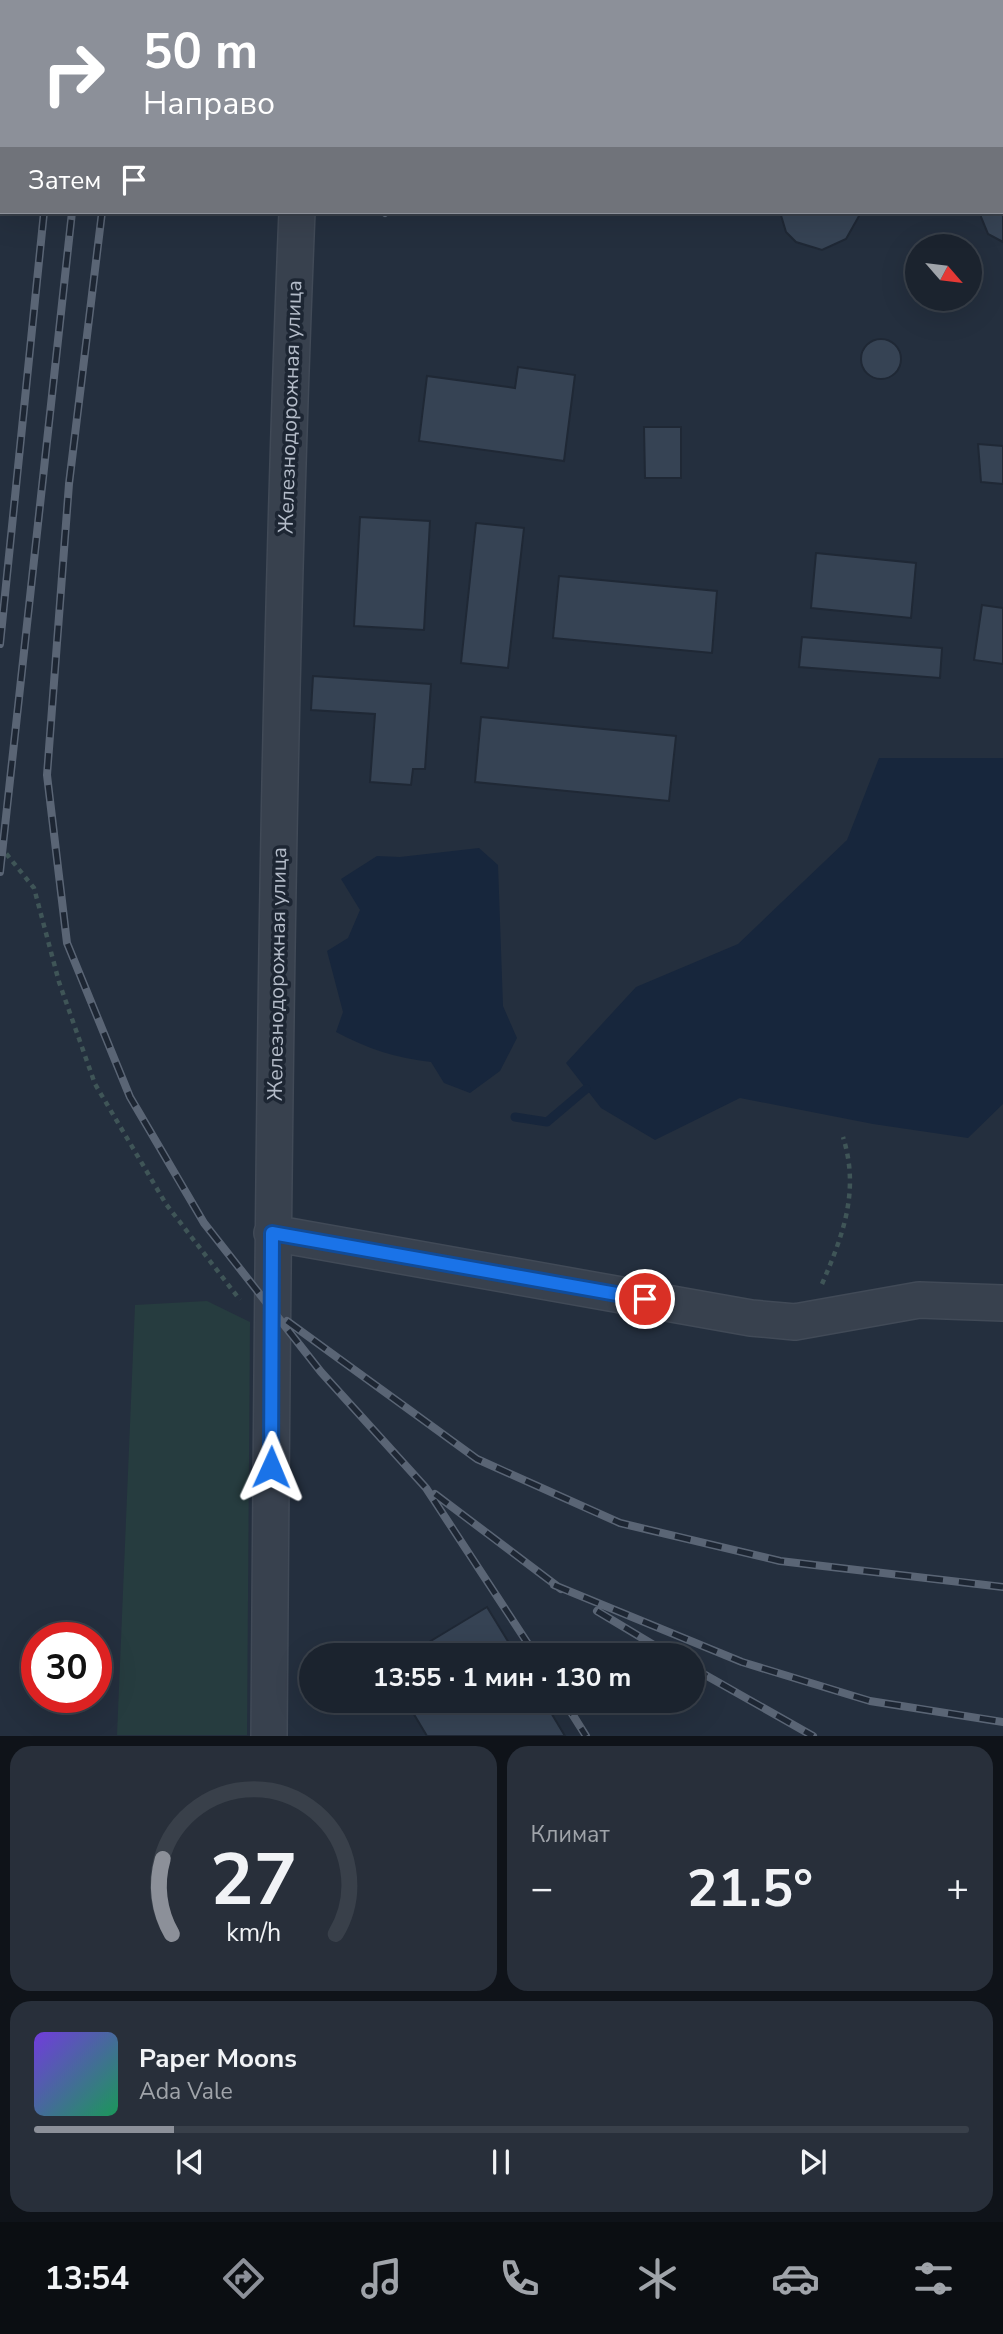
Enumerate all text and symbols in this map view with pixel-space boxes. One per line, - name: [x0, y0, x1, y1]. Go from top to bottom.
- text: 50 m: [143, 18, 258, 85]
- icon: right: [28, 28, 119, 119]
- text: Направо: [143, 82, 275, 125]
- icon: arrive: [115, 161, 153, 199]
- text: Затем: [28, 163, 101, 198]
- north arrow: [905, 234, 982, 312]
- map controls: [905, 234, 982, 311]
- street label: Железнодорожная улица: [272, 280, 308, 534]
- street label: Железнодорожная улица: [261, 847, 293, 1101]
- pin: [615, 1269, 675, 1329]
- icon: arrive: [626, 1280, 664, 1318]
- position arrow: [234, 1430, 308, 1504]
- speed limit sign: 30: [21, 1622, 112, 1713]
- text: 13:55 · 1 мин · 130 m: [373, 1660, 631, 1695]
- text: Климат: [531, 1819, 610, 1850]
- text: 27: [210, 1831, 297, 1931]
- text: 21.5°: [687, 1853, 813, 1924]
- text: −: [531, 1863, 553, 1914]
- text: +: [946, 1863, 969, 1914]
- text: km/h: [226, 1916, 281, 1950]
- text: Paper Moons: [139, 2041, 297, 2076]
- text: Ada Vale: [139, 2076, 233, 2107]
- icon: previous: [171, 2143, 209, 2181]
- icon: pause: [482, 2143, 520, 2181]
- icon: next: [794, 2143, 832, 2181]
- icon: directions: [219, 2254, 268, 2303]
- icon: music: [357, 2254, 406, 2303]
- icon: phone: [495, 2254, 544, 2303]
- icon: climate: [633, 2254, 682, 2303]
- icon: car: [771, 2254, 820, 2303]
- icon: filters: [909, 2254, 958, 2303]
- text: 13:54: [45, 2257, 129, 2300]

